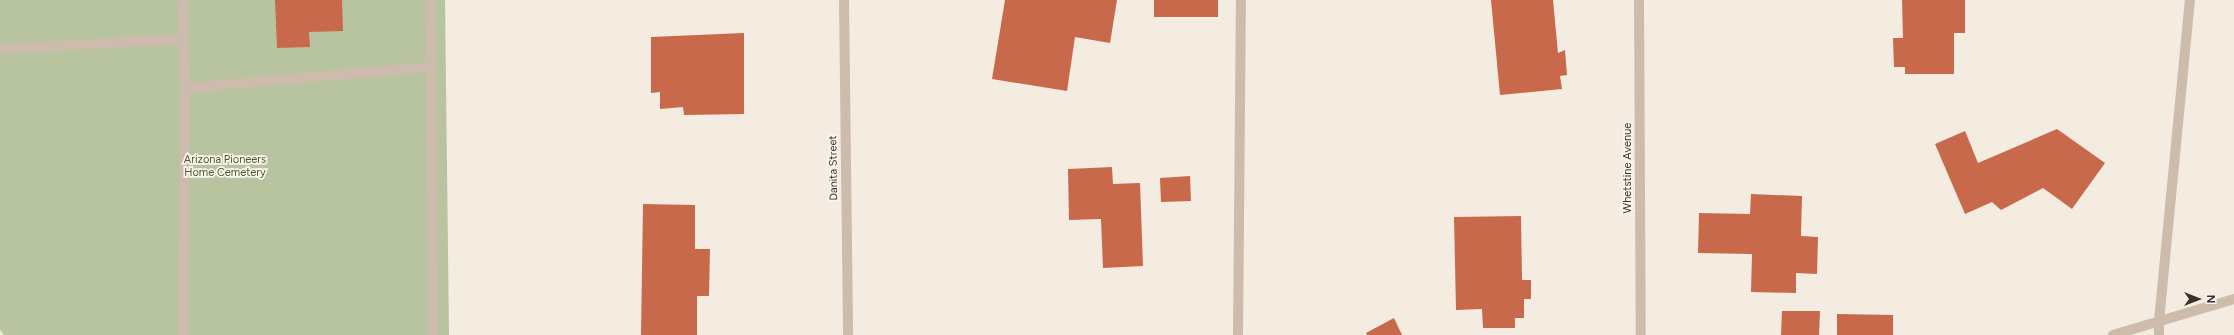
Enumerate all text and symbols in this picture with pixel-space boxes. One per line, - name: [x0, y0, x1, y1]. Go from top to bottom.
- street label: Whetstine Avenue: [1621, 123, 1635, 213]
- street label: Danita Street: [827, 135, 841, 201]
- park label: Arizona Pioneers Home Cemetery: [184, 154, 266, 180]
- north arrow: [2178, 279, 2218, 319]
- text: N: [2204, 295, 2217, 303]

